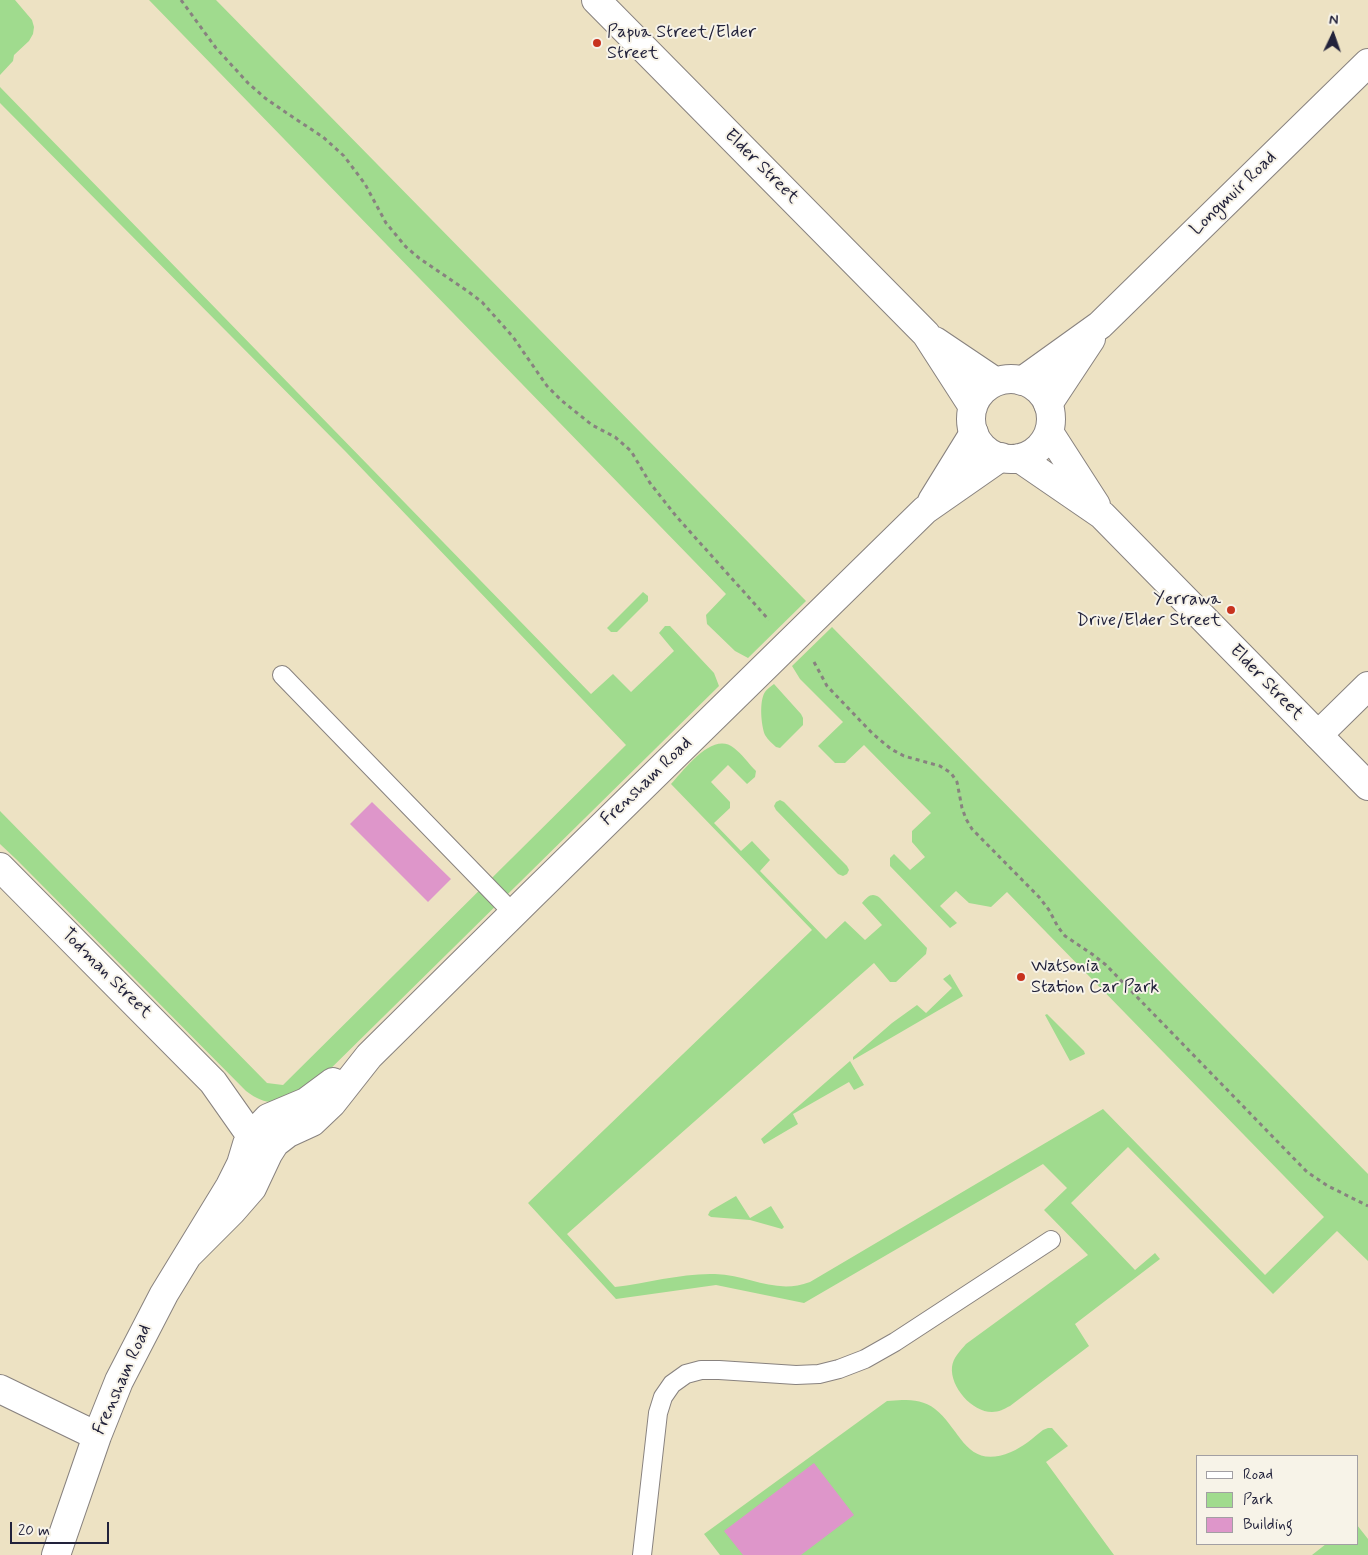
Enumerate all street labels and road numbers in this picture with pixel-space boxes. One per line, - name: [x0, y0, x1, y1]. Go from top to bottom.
- street label: Elder Street: [719, 125, 803, 209]
- street label: Longmuir Road: [1186, 147, 1282, 241]
- street label: Elder Street: [1225, 641, 1307, 725]
- street label: Frensham Road: [597, 733, 697, 831]
- street label: Todman Street: [56, 924, 156, 1024]
- street label: Frensham Road: [89, 1322, 157, 1438]

